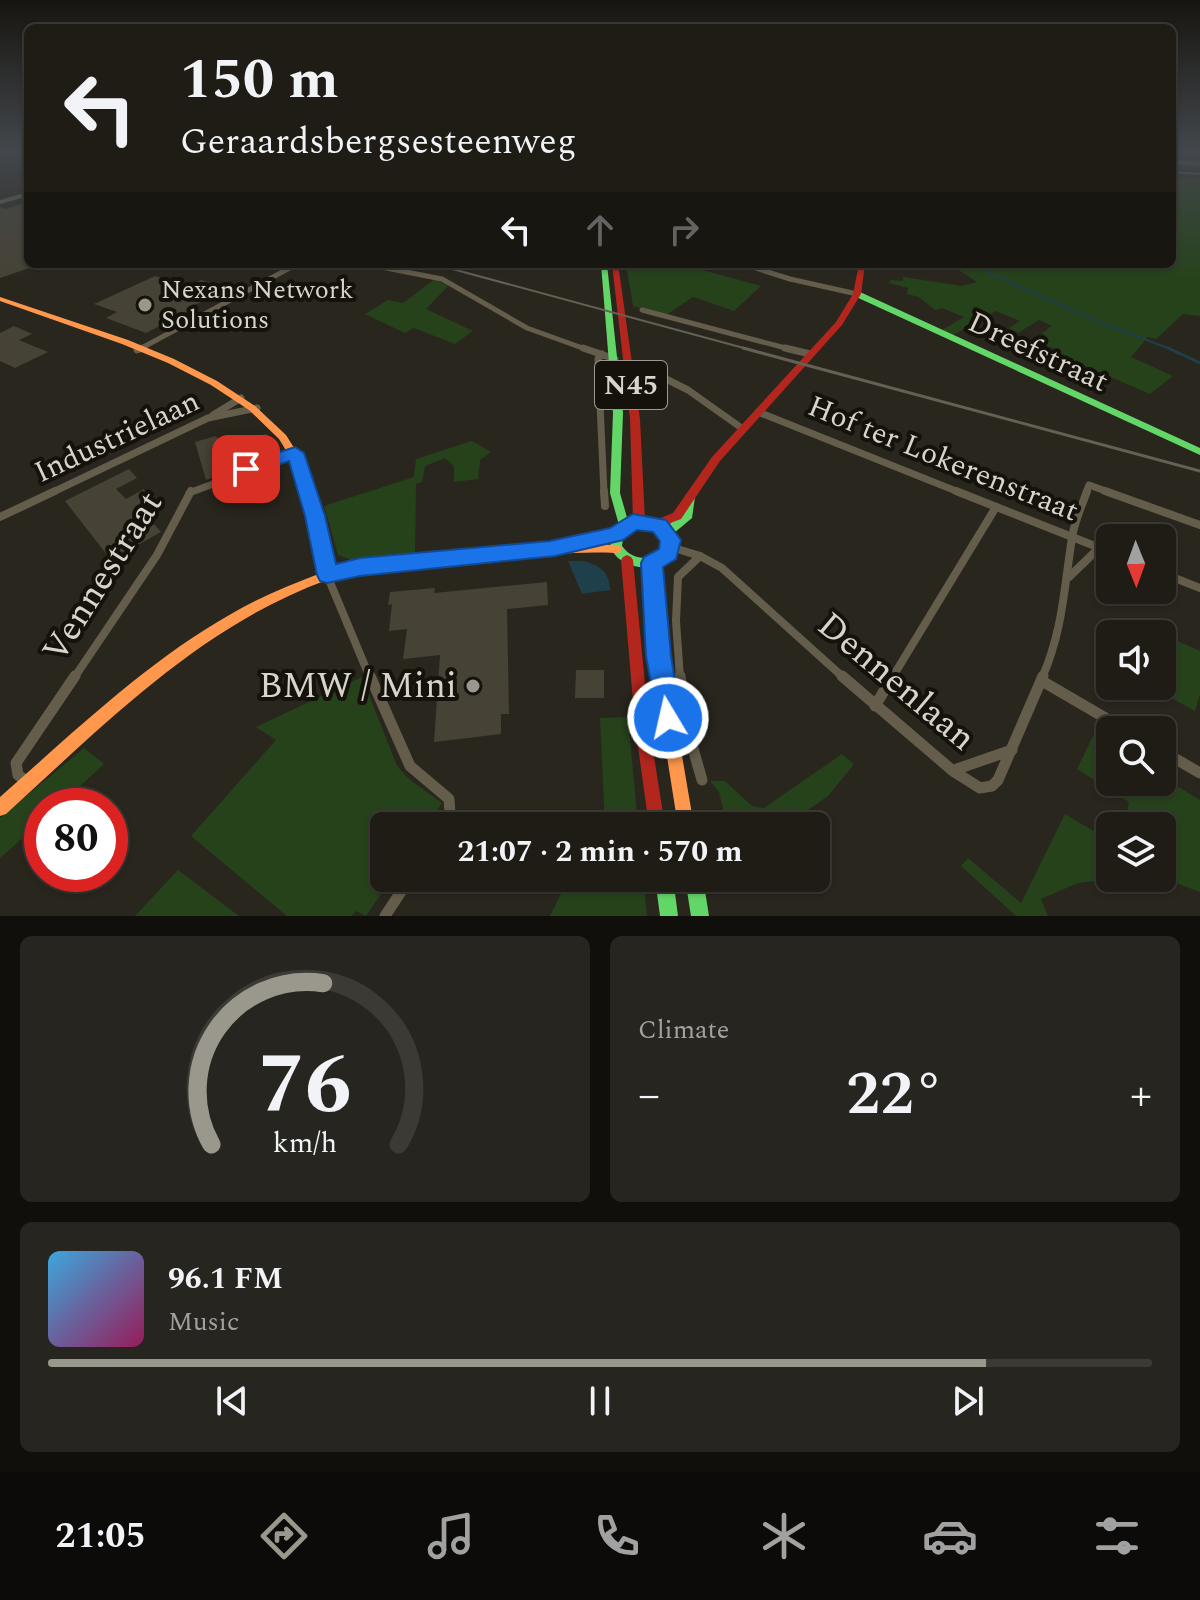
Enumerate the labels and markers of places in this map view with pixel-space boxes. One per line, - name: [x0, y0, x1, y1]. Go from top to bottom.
- place label: Nexans Network Solutions: [161, 270, 354, 340]
- marker: Nexans Network Solutions: [136, 296, 154, 314]
- pin: [212, 435, 280, 503]
- place label: BMW / Mini: [259, 659, 457, 714]
- marker: BMW / Mini: [464, 677, 482, 695]

